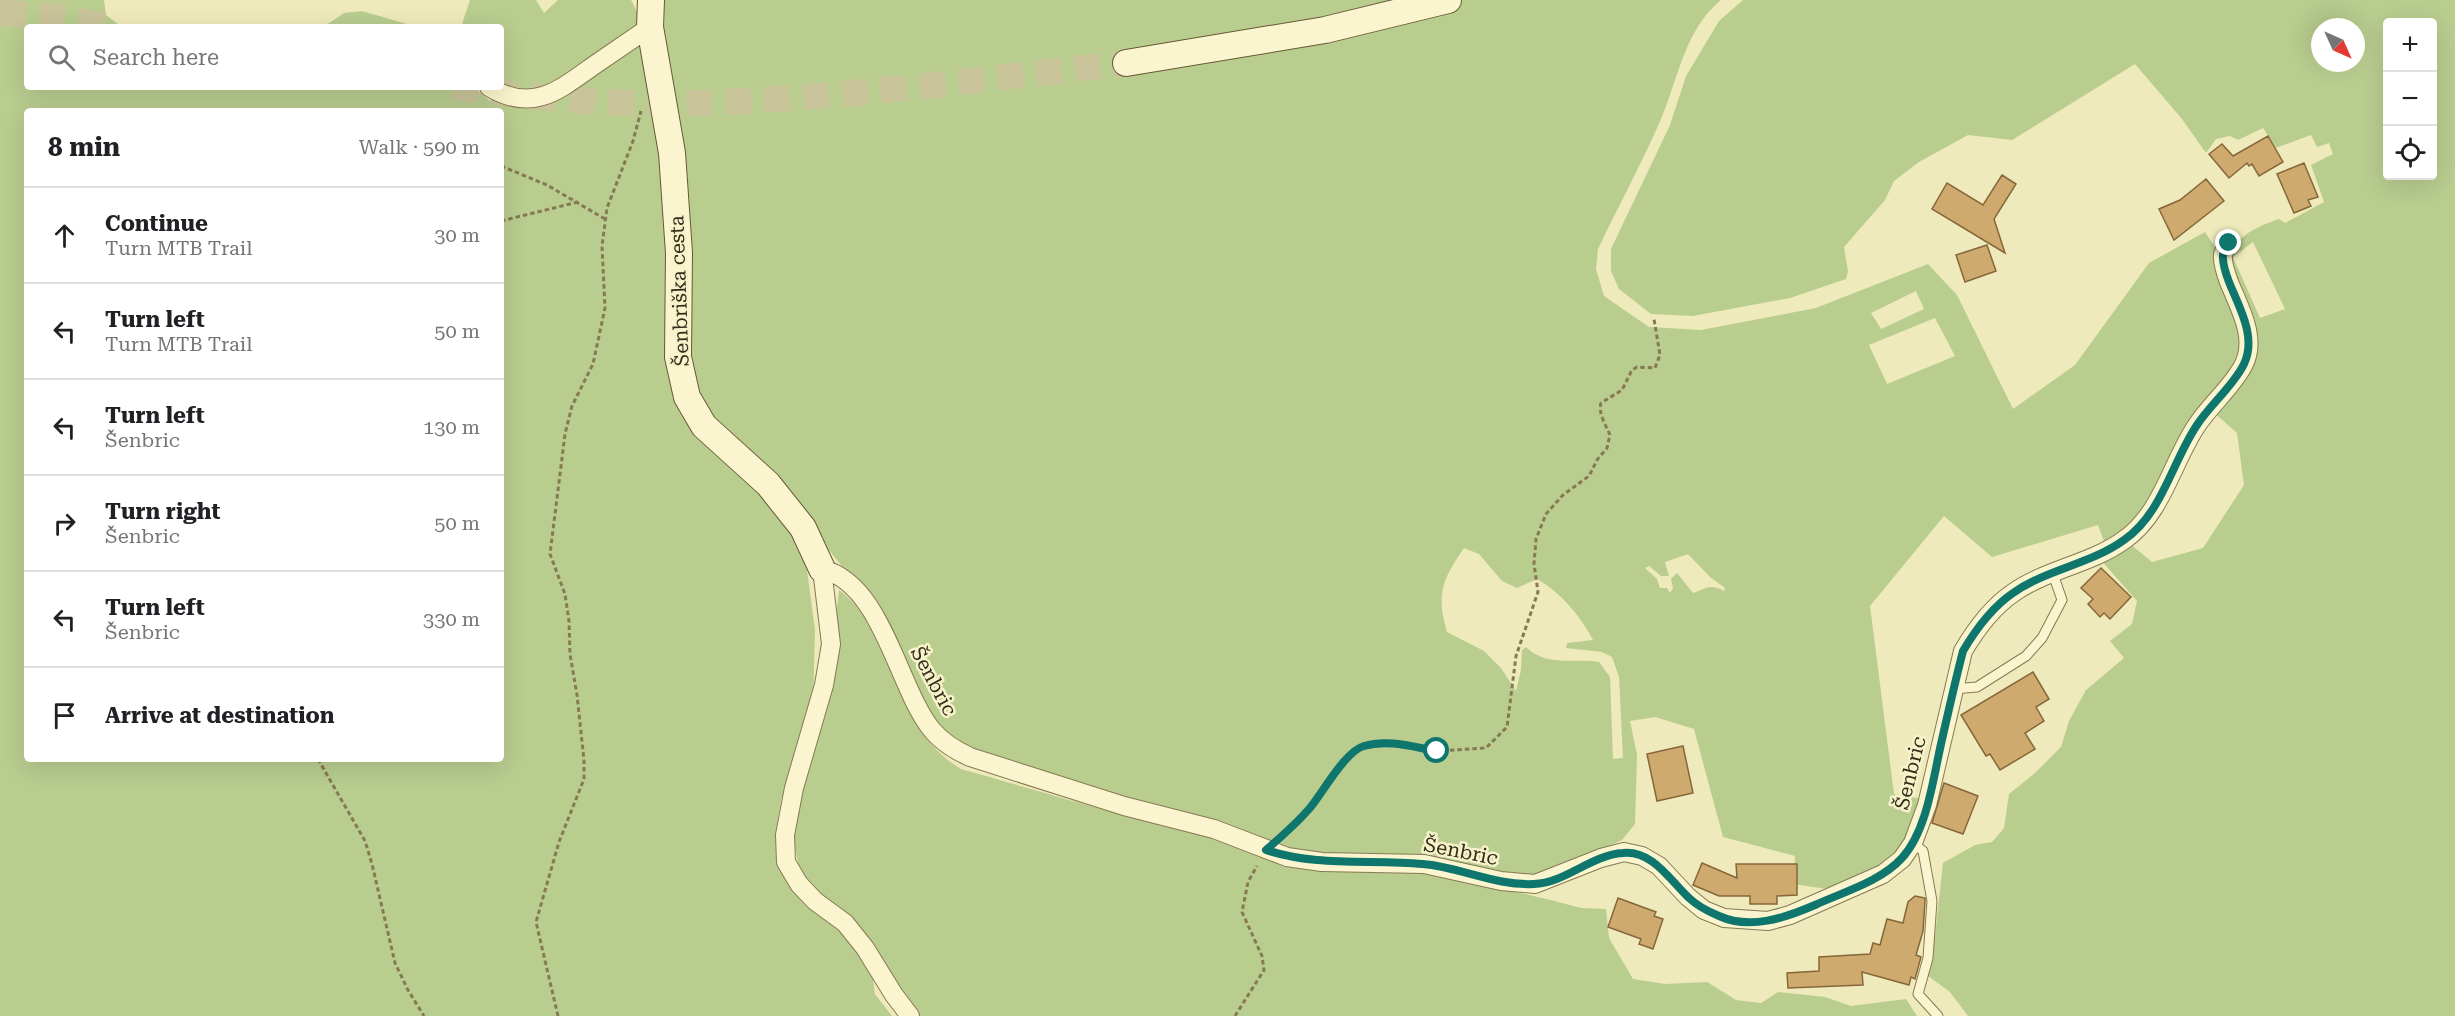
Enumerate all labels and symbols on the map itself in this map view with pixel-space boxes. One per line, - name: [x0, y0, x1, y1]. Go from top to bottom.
- north arrow: [2311, 18, 2365, 72]
- street label: Šenbriška cesta: [664, 215, 694, 367]
- route end: [2215, 229, 2241, 255]
- street label: Šenbric: [906, 642, 962, 720]
- street label: Šenbric: [1889, 734, 1931, 812]
- route start: [1423, 737, 1449, 763]
- street label: Šenbric: [1422, 832, 1500, 870]

